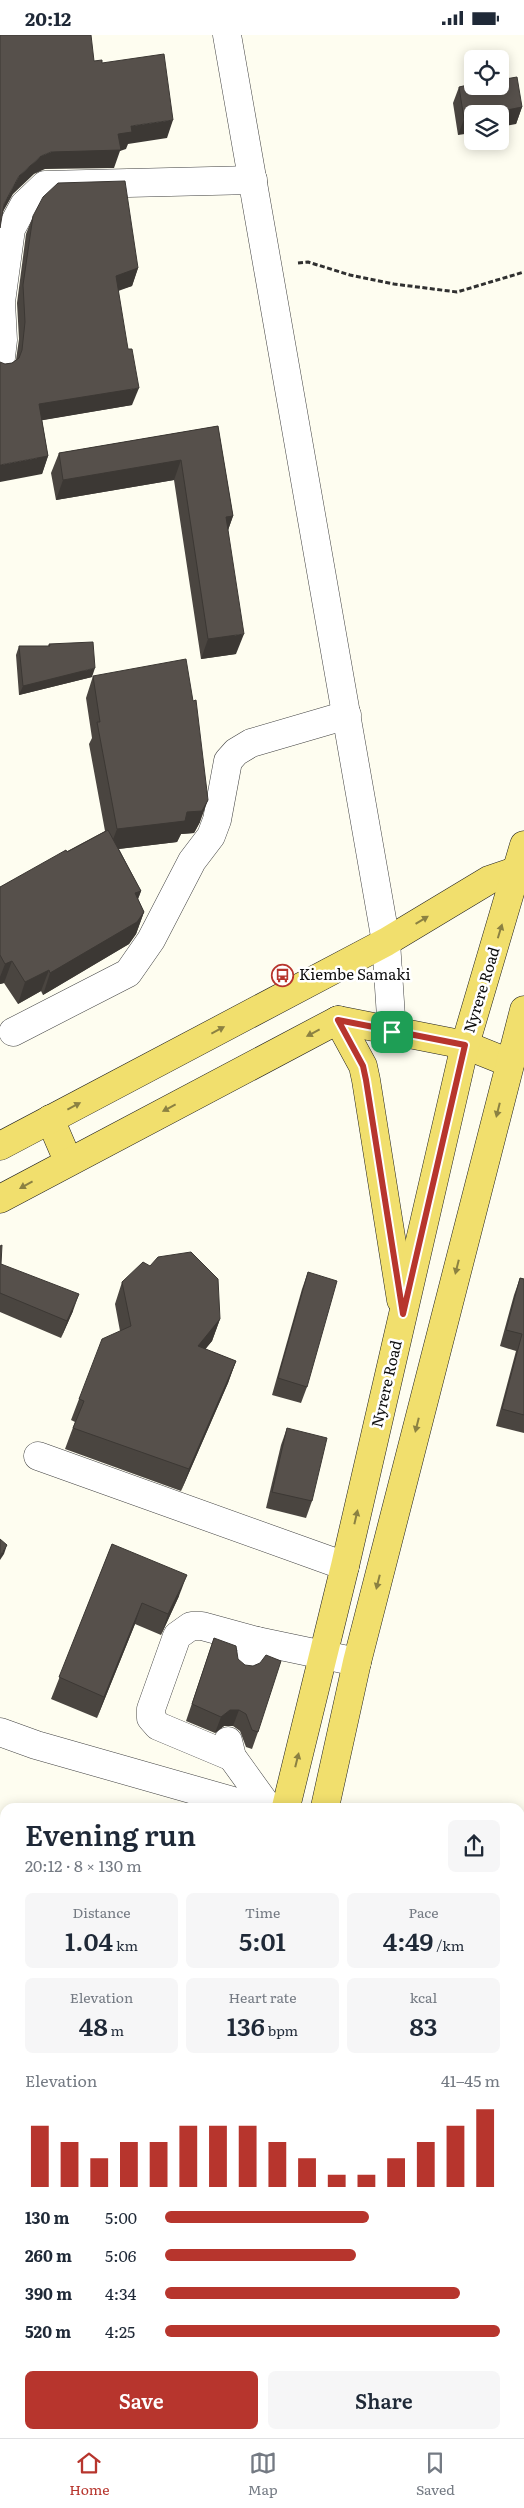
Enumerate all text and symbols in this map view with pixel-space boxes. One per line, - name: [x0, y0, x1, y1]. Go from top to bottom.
- text: 20:12: [25, 4, 71, 32]
- map controls: [464, 50, 509, 150]
- button: locate: [464, 50, 509, 95]
- button: layers: [464, 105, 509, 150]
- one-way arrow: [416, 915, 429, 924]
- one-way arrow: [496, 924, 504, 939]
- street label: Nyrere Road: [457, 944, 505, 1036]
- place label: Kiembe Samaki: [299, 962, 410, 985]
- bus stop icon: Kiembe Samaki: [271, 963, 295, 987]
- pin: [371, 1011, 413, 1053]
- icon: arrive: [378, 1018, 406, 1046]
- one-way arrow: [210, 1026, 225, 1034]
- one-way arrow: [306, 1029, 320, 1037]
- one-way arrow: [67, 1102, 81, 1110]
- one-way arrow: [493, 1102, 501, 1117]
- one-way arrow: [162, 1104, 176, 1112]
- one-way arrow: [19, 1180, 32, 1189]
- one-way arrow: [453, 1260, 461, 1275]
- street label: Nyrere Road: [364, 1338, 407, 1430]
- one-way arrow: [413, 1417, 421, 1432]
- one-way arrow: [352, 1510, 360, 1525]
- one-way arrow: [373, 1575, 381, 1590]
- one-way arrow: [293, 1753, 301, 1768]
- text: Evening run: [25, 1813, 196, 1855]
- button: share: [448, 1820, 500, 1872]
- text: 20:12 · 8 × 130 m: [25, 1853, 142, 1877]
- text: Distance: [73, 1902, 130, 1922]
- text: Time: [245, 1902, 280, 1922]
- text: Pace: [408, 1902, 439, 1922]
- text: 1.04: [65, 1922, 113, 1959]
- text: 5:01: [239, 1922, 286, 1959]
- text: 4:49: [383, 1922, 433, 1959]
- text: km: [113, 1935, 138, 1955]
- text: /km: [433, 1935, 464, 1955]
- text: Elevation: [70, 1987, 133, 2007]
- text: Heart rate: [229, 1987, 296, 2007]
- text: kcal: [410, 1987, 437, 2007]
- text: 48: [79, 2007, 108, 2044]
- text: 136: [227, 2007, 265, 2044]
- text: 83: [409, 2007, 438, 2044]
- text: m: [108, 2020, 124, 2040]
- text: bpm: [265, 2020, 298, 2040]
- text: Elevation: [25, 2068, 97, 2092]
- text: 41–45 m: [441, 2068, 500, 2092]
- text: 130 m: [25, 2205, 70, 2229]
- text: 5:00: [105, 2205, 137, 2229]
- text: 260 m: [25, 2243, 72, 2267]
- text: 5:06: [105, 2243, 136, 2267]
- text: 390 m: [25, 2281, 72, 2305]
- text: 4:34: [105, 2281, 136, 2305]
- text: 520 m: [25, 2319, 71, 2343]
- text: 4:25: [105, 2319, 135, 2343]
- button: Save: [25, 2371, 258, 2429]
- button: Share: [268, 2371, 500, 2429]
- tab: Home: [69, 2449, 110, 2499]
- tab: Map: [248, 2449, 278, 2499]
- tab: Saved: [416, 2449, 455, 2499]

